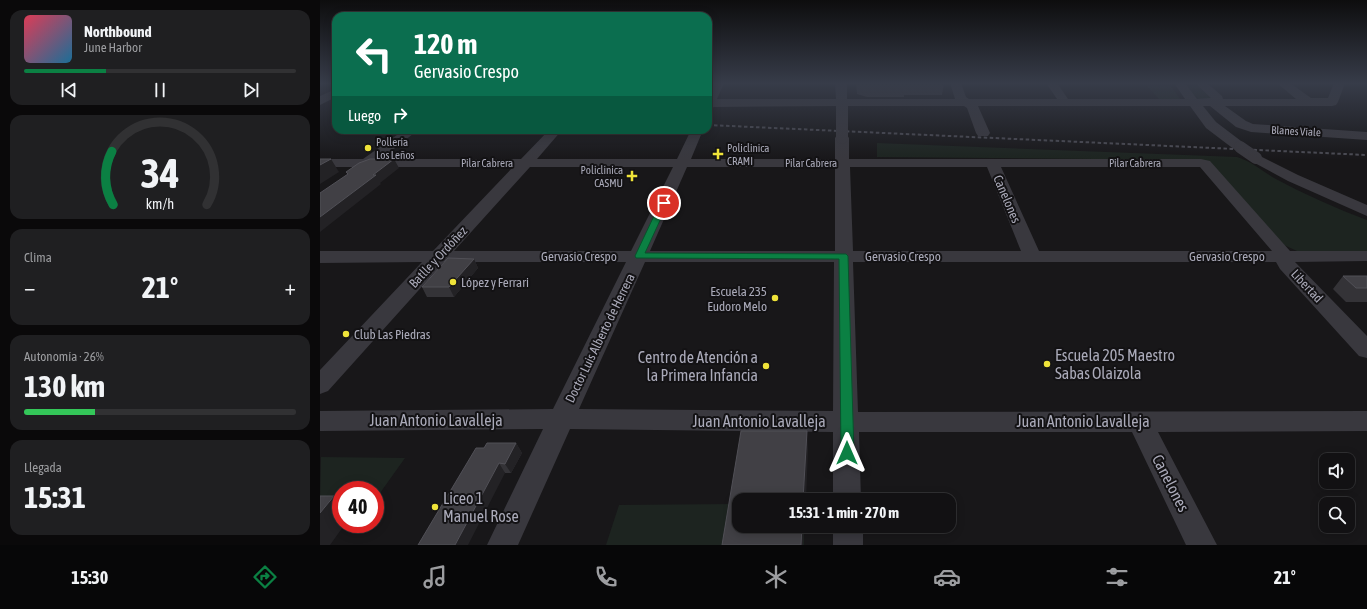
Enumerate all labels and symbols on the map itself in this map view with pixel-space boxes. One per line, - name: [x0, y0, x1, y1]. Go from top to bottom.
- street label: Blanes Viale: [1271, 124, 1321, 138]
- place label: Pollería Los Leños: [376, 136, 415, 161]
- place label: Policlinica CRAMI: [727, 142, 769, 167]
- marker: Pollería Los Leños: [363, 143, 373, 153]
- marker: Policlinica CRAMI: [712, 148, 724, 160]
- street label: Pilar Cabrera: [461, 157, 513, 169]
- street label: Pilar Cabrera: [785, 157, 837, 169]
- street label: Pilar Cabrera: [1109, 157, 1161, 169]
- place label: Policlinica CASMU: [581, 164, 623, 189]
- marker: Policlinica CASMU: [626, 170, 638, 182]
- street label: Canelones: [990, 173, 1024, 225]
- pin: [647, 186, 681, 220]
- street label: Batlle y Ordóñez: [406, 223, 470, 291]
- street label: Gervasio Crespo: [541, 249, 617, 264]
- street label: Gervasio Crespo: [865, 249, 941, 264]
- street label: Gervasio Crespo: [1189, 249, 1265, 264]
- street label: Libertad: [1288, 266, 1326, 306]
- street label: Doctor Luis Alberto de Herrera: [562, 271, 638, 405]
- place label: López y Ferrari: [461, 275, 529, 290]
- marker: López y Ferrari: [448, 277, 458, 287]
- place label: Escuela 235 Eudoro Melo: [707, 284, 767, 314]
- marker: Escuela 235 Eudoro Melo: [770, 293, 780, 303]
- place label: Club Las Piedras: [354, 327, 431, 342]
- marker: Club Las Piedras: [341, 329, 351, 339]
- place label: Escuela 205 Maestro Sabas Olaizola: [1055, 346, 1175, 382]
- place label: Centro de Atención a la Primera Infancia: [638, 348, 758, 384]
- marker: Escuela 205 Maestro Sabas Olaizola: [1042, 359, 1052, 369]
- marker: Centro de Atención a la Primera Infancia: [761, 361, 771, 371]
- street label: Juan Antonio Lavalleja: [369, 411, 503, 430]
- street label: Juan Antonio Lavalleja: [692, 412, 826, 431]
- street label: Juan Antonio Lavalleja: [1016, 412, 1150, 431]
- position arrow: [826, 432, 868, 474]
- street label: Canelones: [1149, 451, 1193, 515]
- speed limit sign: 40: [332, 481, 384, 533]
- place label: Liceo 1 Manuel Rose: [443, 489, 519, 525]
- marker: Liceo 1 Manuel Rose: [430, 502, 440, 512]

